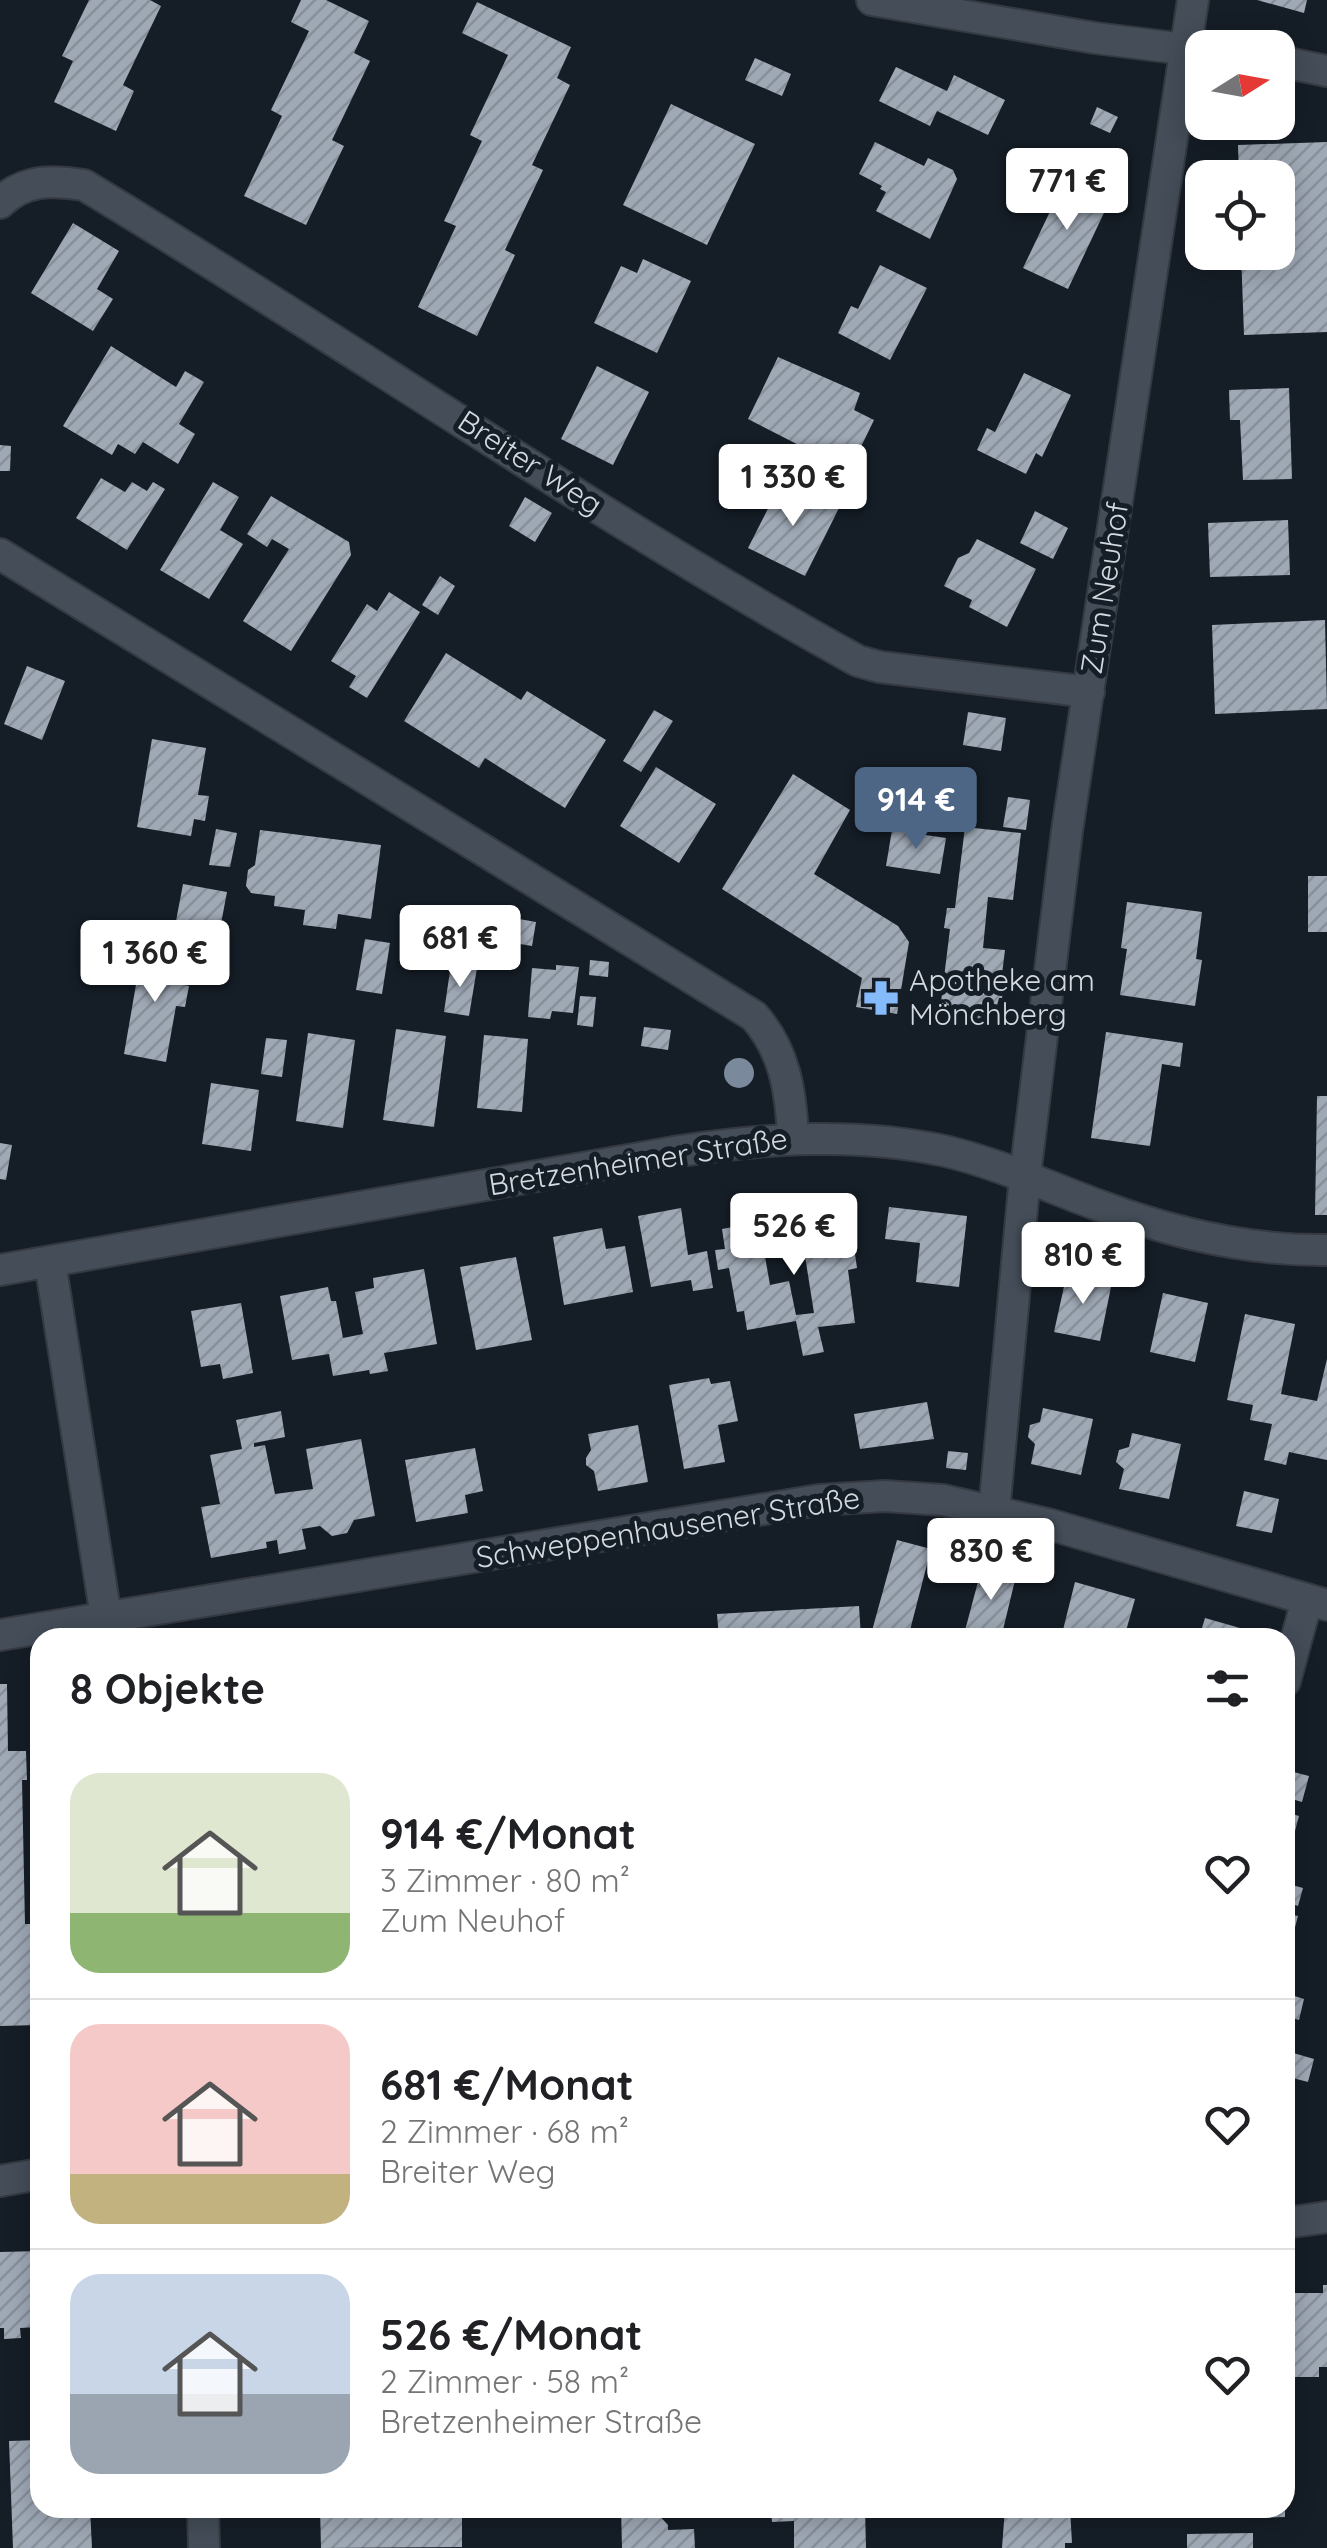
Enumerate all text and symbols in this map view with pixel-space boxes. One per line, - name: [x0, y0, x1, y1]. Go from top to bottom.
- north arrow: [1185, 30, 1295, 140]
- map controls: [1185, 30, 1295, 270]
- pin: 771 €: [997, 148, 1137, 233]
- text: 771 €: [1028, 160, 1106, 200]
- button: locate: [1185, 160, 1295, 270]
- street label: Breiter Weg: [451, 401, 610, 523]
- pin: 1 330 €: [701, 444, 885, 529]
- text: 1 330 €: [741, 456, 845, 496]
- street label: Zum Neuhof: [1072, 499, 1136, 677]
- pin: 914 €: [846, 767, 986, 852]
- text: 914 €: [877, 779, 955, 819]
- pin: 681 €: [390, 905, 530, 990]
- text: 681 €: [422, 917, 498, 957]
- pin: 1 360 €: [63, 920, 247, 1005]
- text: 1 360 €: [103, 932, 207, 972]
- place label: Apotheke am Mönchberg: [909, 961, 1095, 1033]
- pharmacy icon: Apotheke am Mönchberg: [862, 979, 900, 1017]
- street label: Bretzenheimer Straße: [486, 1119, 790, 1203]
- pin: 526 €: [724, 1193, 864, 1278]
- text: 526 €: [752, 1205, 836, 1245]
- pin: 810 €: [1013, 1222, 1153, 1307]
- text: 810 €: [1044, 1234, 1122, 1274]
- street label: Schweppenhausener Straße: [473, 1478, 863, 1576]
- pin: 830 €: [921, 1518, 1061, 1603]
- text: 830 €: [949, 1530, 1033, 1570]
- icon: filters: [1200, 1661, 1255, 1716]
- text: 8 Objekte: [70, 1662, 265, 1715]
- text: 914 €/Monat: [380, 1807, 636, 1860]
- icon: home: [150, 1813, 270, 1933]
- icon: heart: [1200, 1846, 1255, 1901]
- text: 3 Zimmer · 80 m²: [380, 1860, 630, 1900]
- text: Zum Neuhof: [380, 1900, 565, 1940]
- text: 681 €/Monat: [380, 2058, 634, 2111]
- icon: home: [150, 2064, 270, 2184]
- icon: heart: [1200, 2097, 1255, 2152]
- text: 2 Zimmer · 68 m²: [380, 2111, 629, 2151]
- text: Breiter Weg: [380, 2151, 556, 2191]
- text: 526 €/Monat: [380, 2308, 642, 2361]
- icon: home: [150, 2314, 270, 2434]
- icon: heart: [1200, 2347, 1255, 2402]
- text: 2 Zimmer · 58 m²: [380, 2361, 629, 2401]
- text: Bretzenheimer Straße: [380, 2401, 702, 2441]

